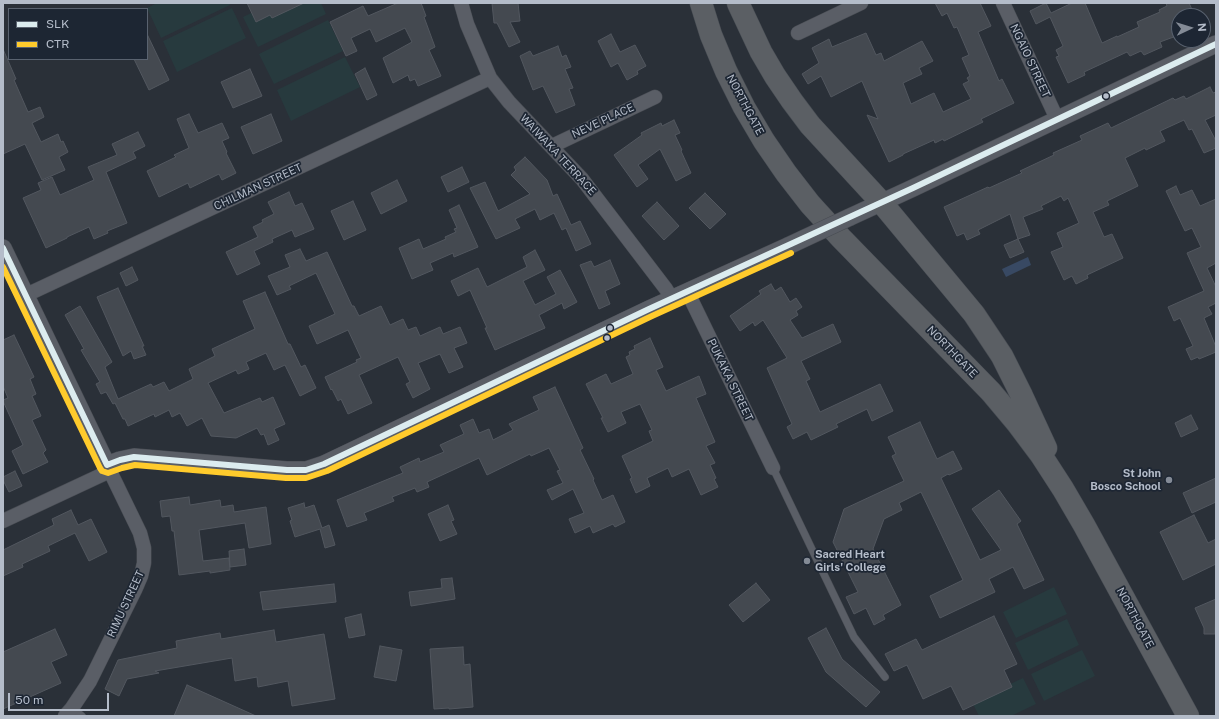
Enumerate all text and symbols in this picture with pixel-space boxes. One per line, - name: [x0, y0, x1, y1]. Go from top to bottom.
- legend: [8, 8, 148, 60]
- north arrow: [1171, 8, 1211, 48]
- text: SLK: [46, 17, 69, 31]
- street label: NGAIO STREET: [1007, 22, 1053, 100]
- text: N: [1196, 23, 1208, 32]
- text: CTR: [46, 37, 69, 51]
- street label: NORTHGATE: [723, 72, 767, 138]
- unlabelled marker: [1101, 91, 1111, 101]
- street label: NEVE PLACE: [570, 101, 636, 141]
- street label: WAIWAKA TERRACE: [517, 112, 599, 198]
- street label: CHILMAN STREET: [212, 161, 304, 213]
- unlabelled marker: [605, 323, 615, 333]
- street label: NORTHGATE: [924, 323, 980, 381]
- unlabelled marker: [602, 333, 612, 343]
- street label: PUKAKA STREET: [704, 337, 756, 423]
- place label: St John Bosco School: [1090, 467, 1161, 493]
- marker: St John Bosco School: [1164, 475, 1174, 485]
- place label: Sacred Heart Girls' College: [815, 548, 886, 574]
- marker: Sacred Heart Girls' College: [802, 556, 812, 566]
- street label: RIMU STREET: [105, 568, 147, 640]
- street label: NORTHGATE: [1113, 585, 1157, 651]
- scale bar: [10, 685, 111, 711]
- text: 50 m: [15, 693, 43, 707]

